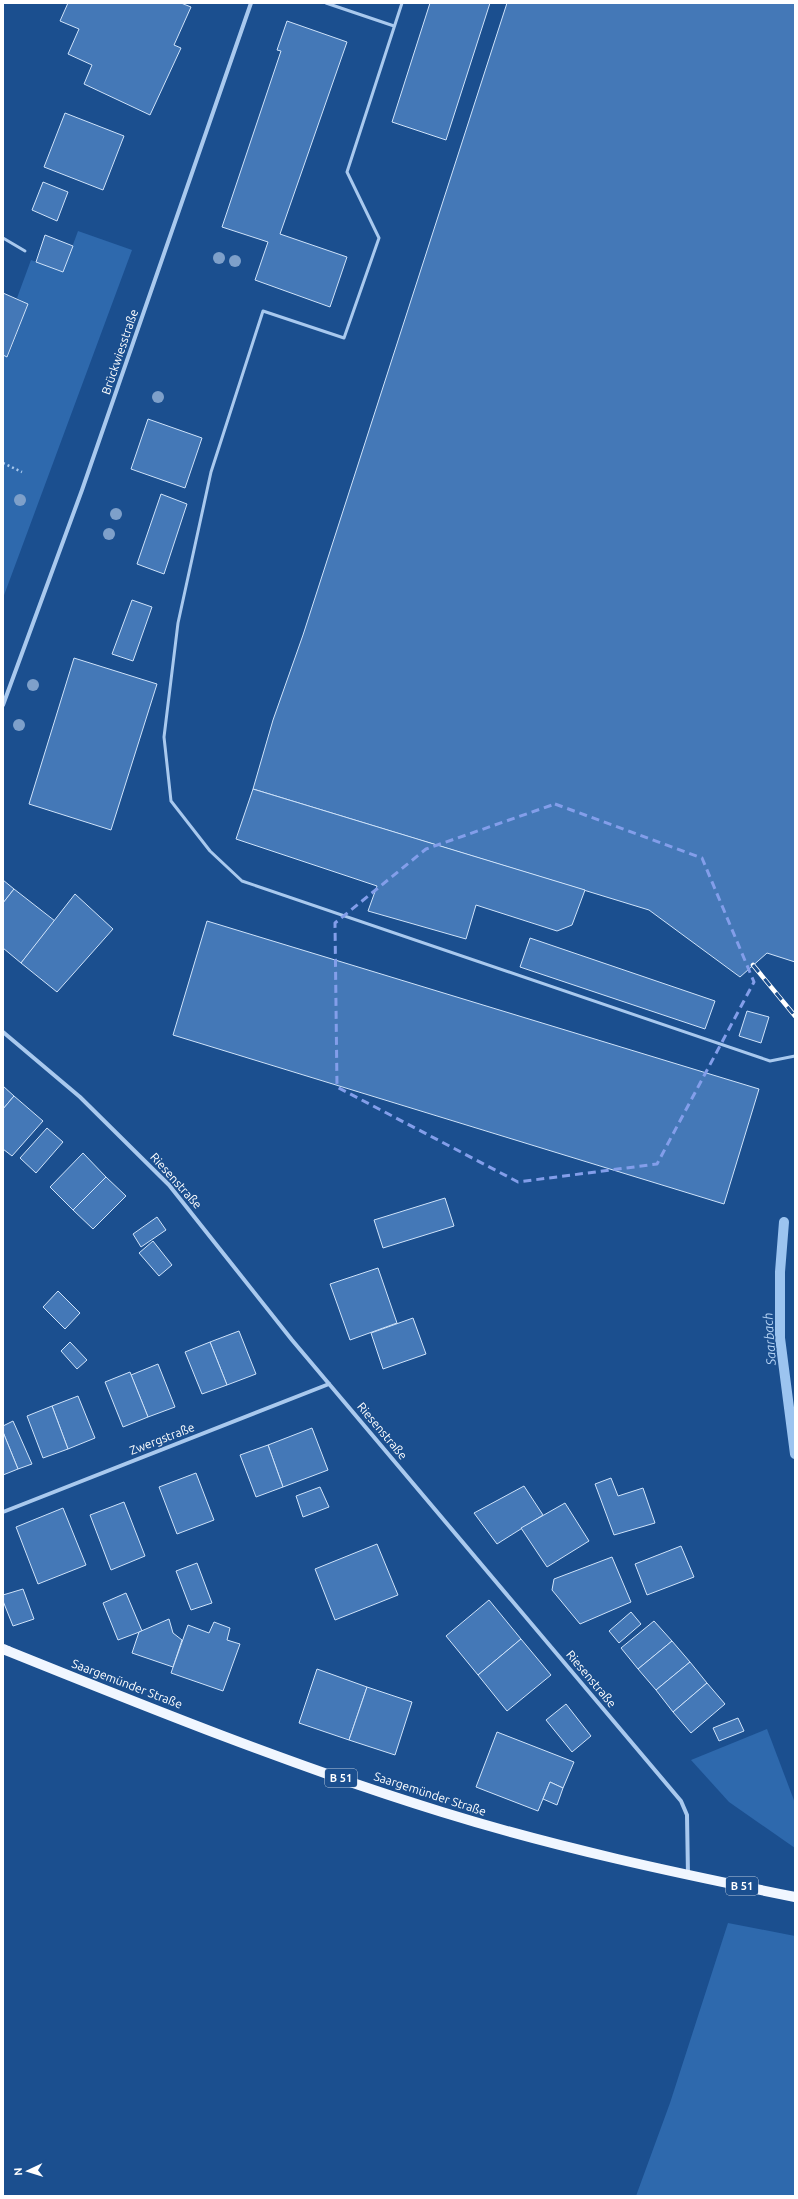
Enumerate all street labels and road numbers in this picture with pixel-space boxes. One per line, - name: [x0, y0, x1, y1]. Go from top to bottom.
- street label: Brückwiesstraße: [99, 308, 140, 396]
- street label: Riesenstraße: [148, 1150, 205, 1211]
- street label: Riesenstraße: [355, 1400, 410, 1462]
- street label: Zwergstraße: [128, 1420, 196, 1457]
- street label: Riesenstraße: [564, 1648, 619, 1710]
- street label: Saargemünder Straße: [70, 1656, 184, 1711]
- road number: B 51: [325, 1769, 357, 1787]
- street label: Saargemünder Straße: [372, 1769, 488, 1818]
- road number: B 51: [726, 1877, 758, 1895]

